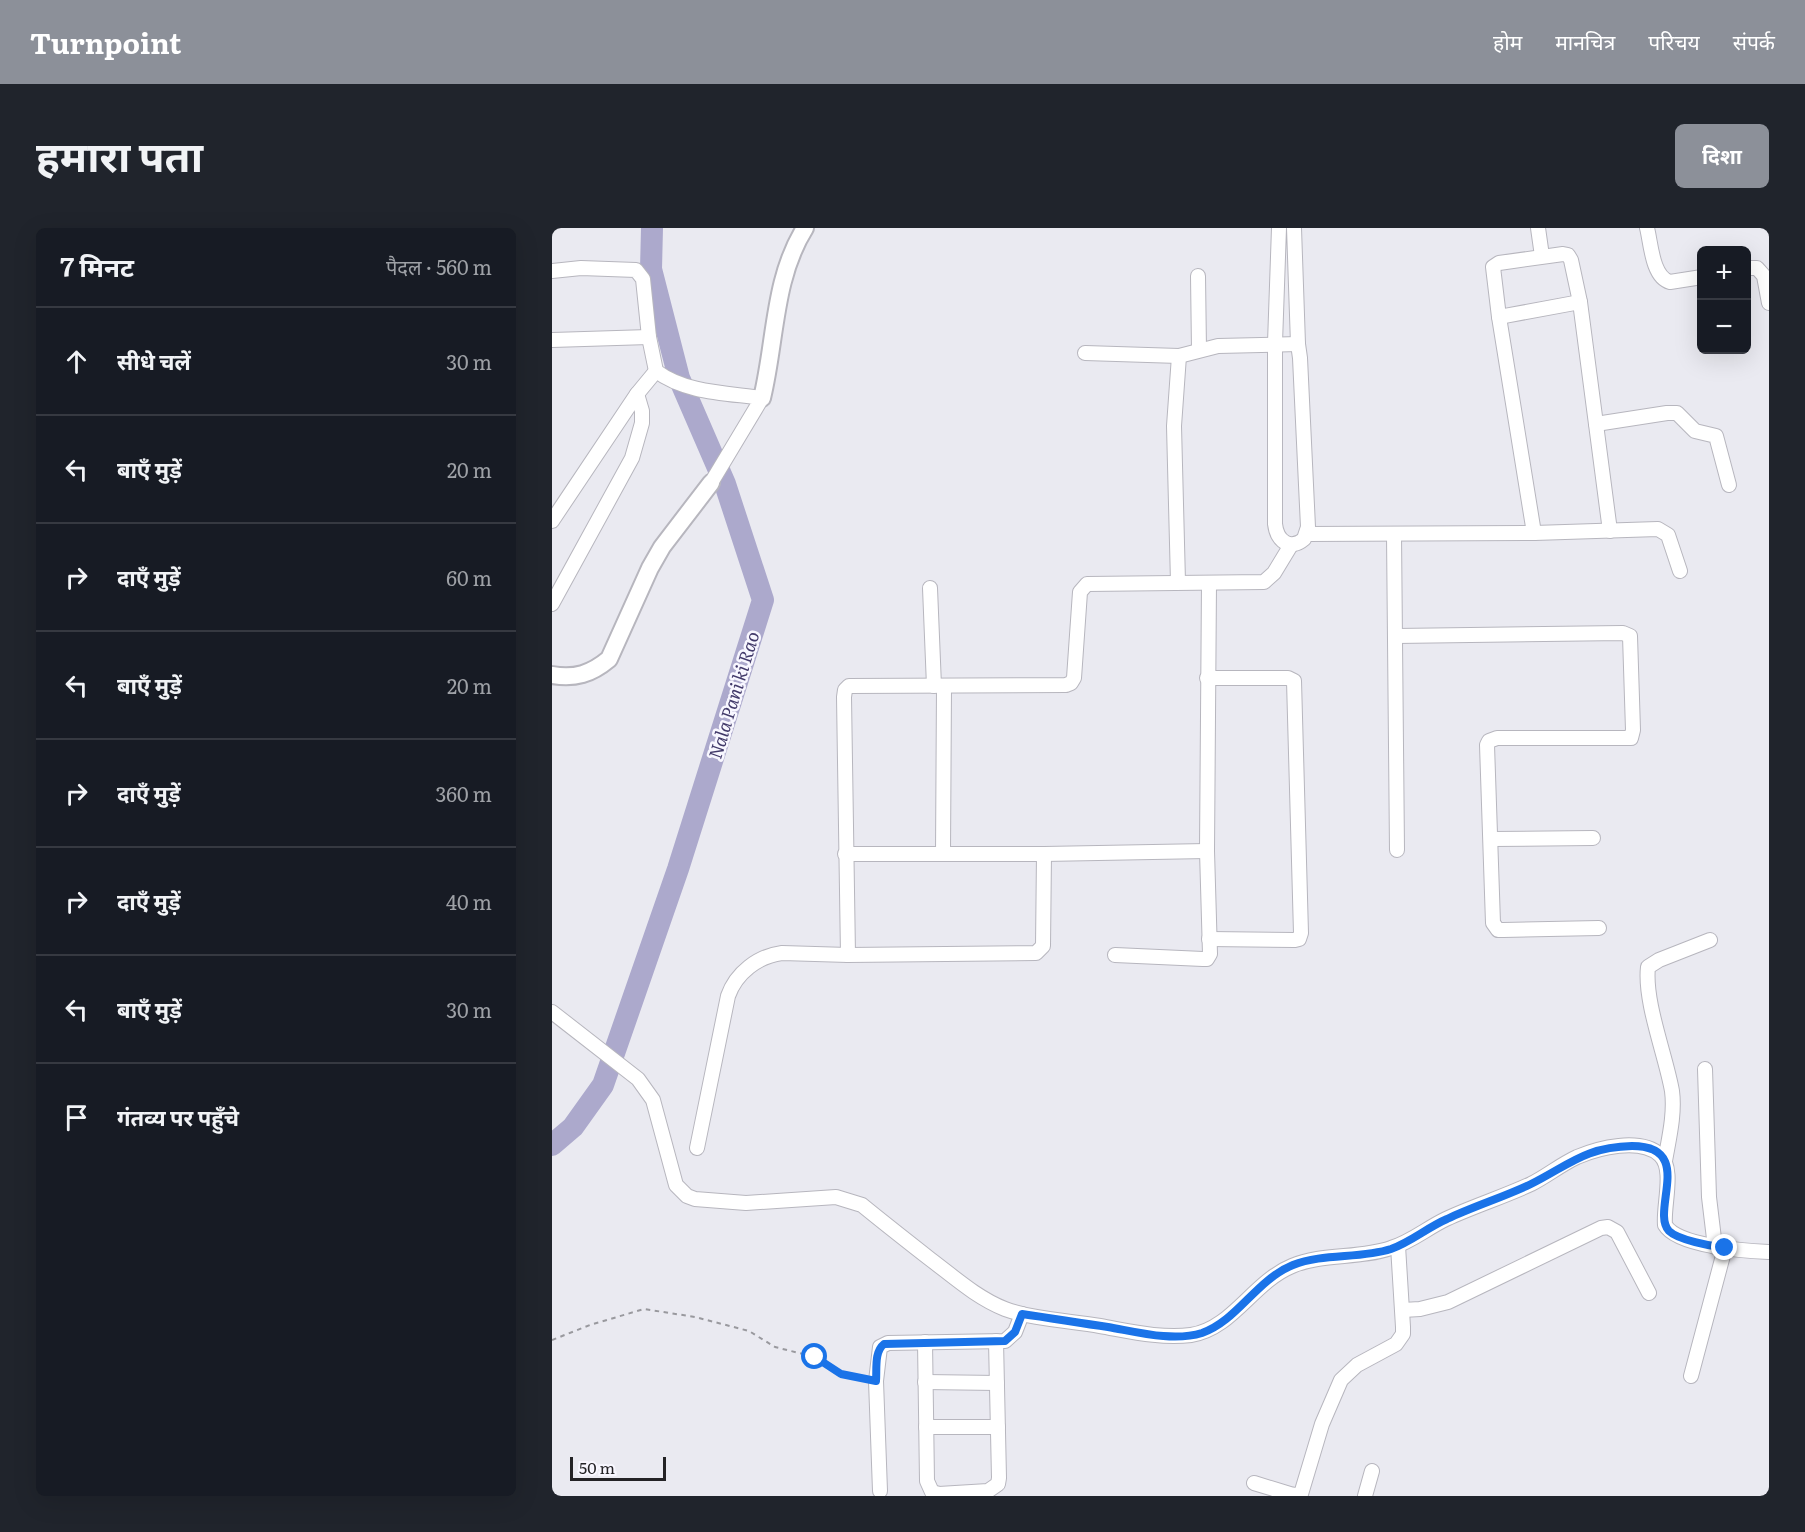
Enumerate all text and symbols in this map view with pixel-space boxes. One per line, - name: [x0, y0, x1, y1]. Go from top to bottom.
- text: Turnpoint: [30, 21, 181, 63]
- text: होम: [1493, 25, 1522, 56]
- text: मानचित्र: [1555, 25, 1615, 56]
- text: परिचय: [1648, 25, 1700, 56]
- text: संपर्क: [1733, 25, 1775, 56]
- text: हमारा पता: [36, 123, 203, 185]
- button: दिशा: [1675, 124, 1769, 188]
- text: 7 मिनट: [60, 246, 134, 285]
- map controls: [1697, 246, 1751, 354]
- button: +: [1697, 246, 1751, 300]
- text: पैदल · 560 m: [386, 251, 492, 281]
- button: −: [1697, 300, 1751, 354]
- text: सीधे चलें: [117, 344, 191, 377]
- icon: ahead: [60, 345, 93, 378]
- text: 30 m: [446, 346, 492, 376]
- text: बाएँ मुड़ें: [117, 452, 182, 485]
- icon: left: [60, 453, 93, 486]
- text: 20 m: [447, 454, 492, 484]
- text: दाएँ मुड़ें: [117, 560, 180, 593]
- icon: right: [60, 561, 93, 594]
- text: 60 m: [446, 562, 492, 592]
- water label: Nala Pani ki Rao: [701, 628, 765, 762]
- text: बाएँ मुड़ें: [117, 668, 182, 701]
- icon: left: [60, 669, 93, 702]
- text: 20 m: [447, 670, 492, 700]
- text: दाएँ मुड़ें: [117, 776, 180, 809]
- icon: right: [60, 777, 93, 810]
- text: 360 m: [435, 778, 492, 808]
- text: दाएँ मुड़ें: [117, 884, 180, 917]
- icon: right: [60, 885, 93, 918]
- text: 40 m: [446, 886, 492, 916]
- text: बाएँ मुड़ें: [117, 992, 182, 1025]
- icon: left: [60, 993, 93, 1026]
- text: 30 m: [446, 994, 492, 1024]
- text: गंतव्य पर पहुँचे: [117, 1100, 239, 1133]
- icon: arrive: [60, 1101, 93, 1134]
- route end: [1711, 1234, 1737, 1260]
- route start: [801, 1343, 827, 1369]
- scale bar: [570, 1454, 666, 1482]
- text: 50 m: [579, 1455, 615, 1479]

